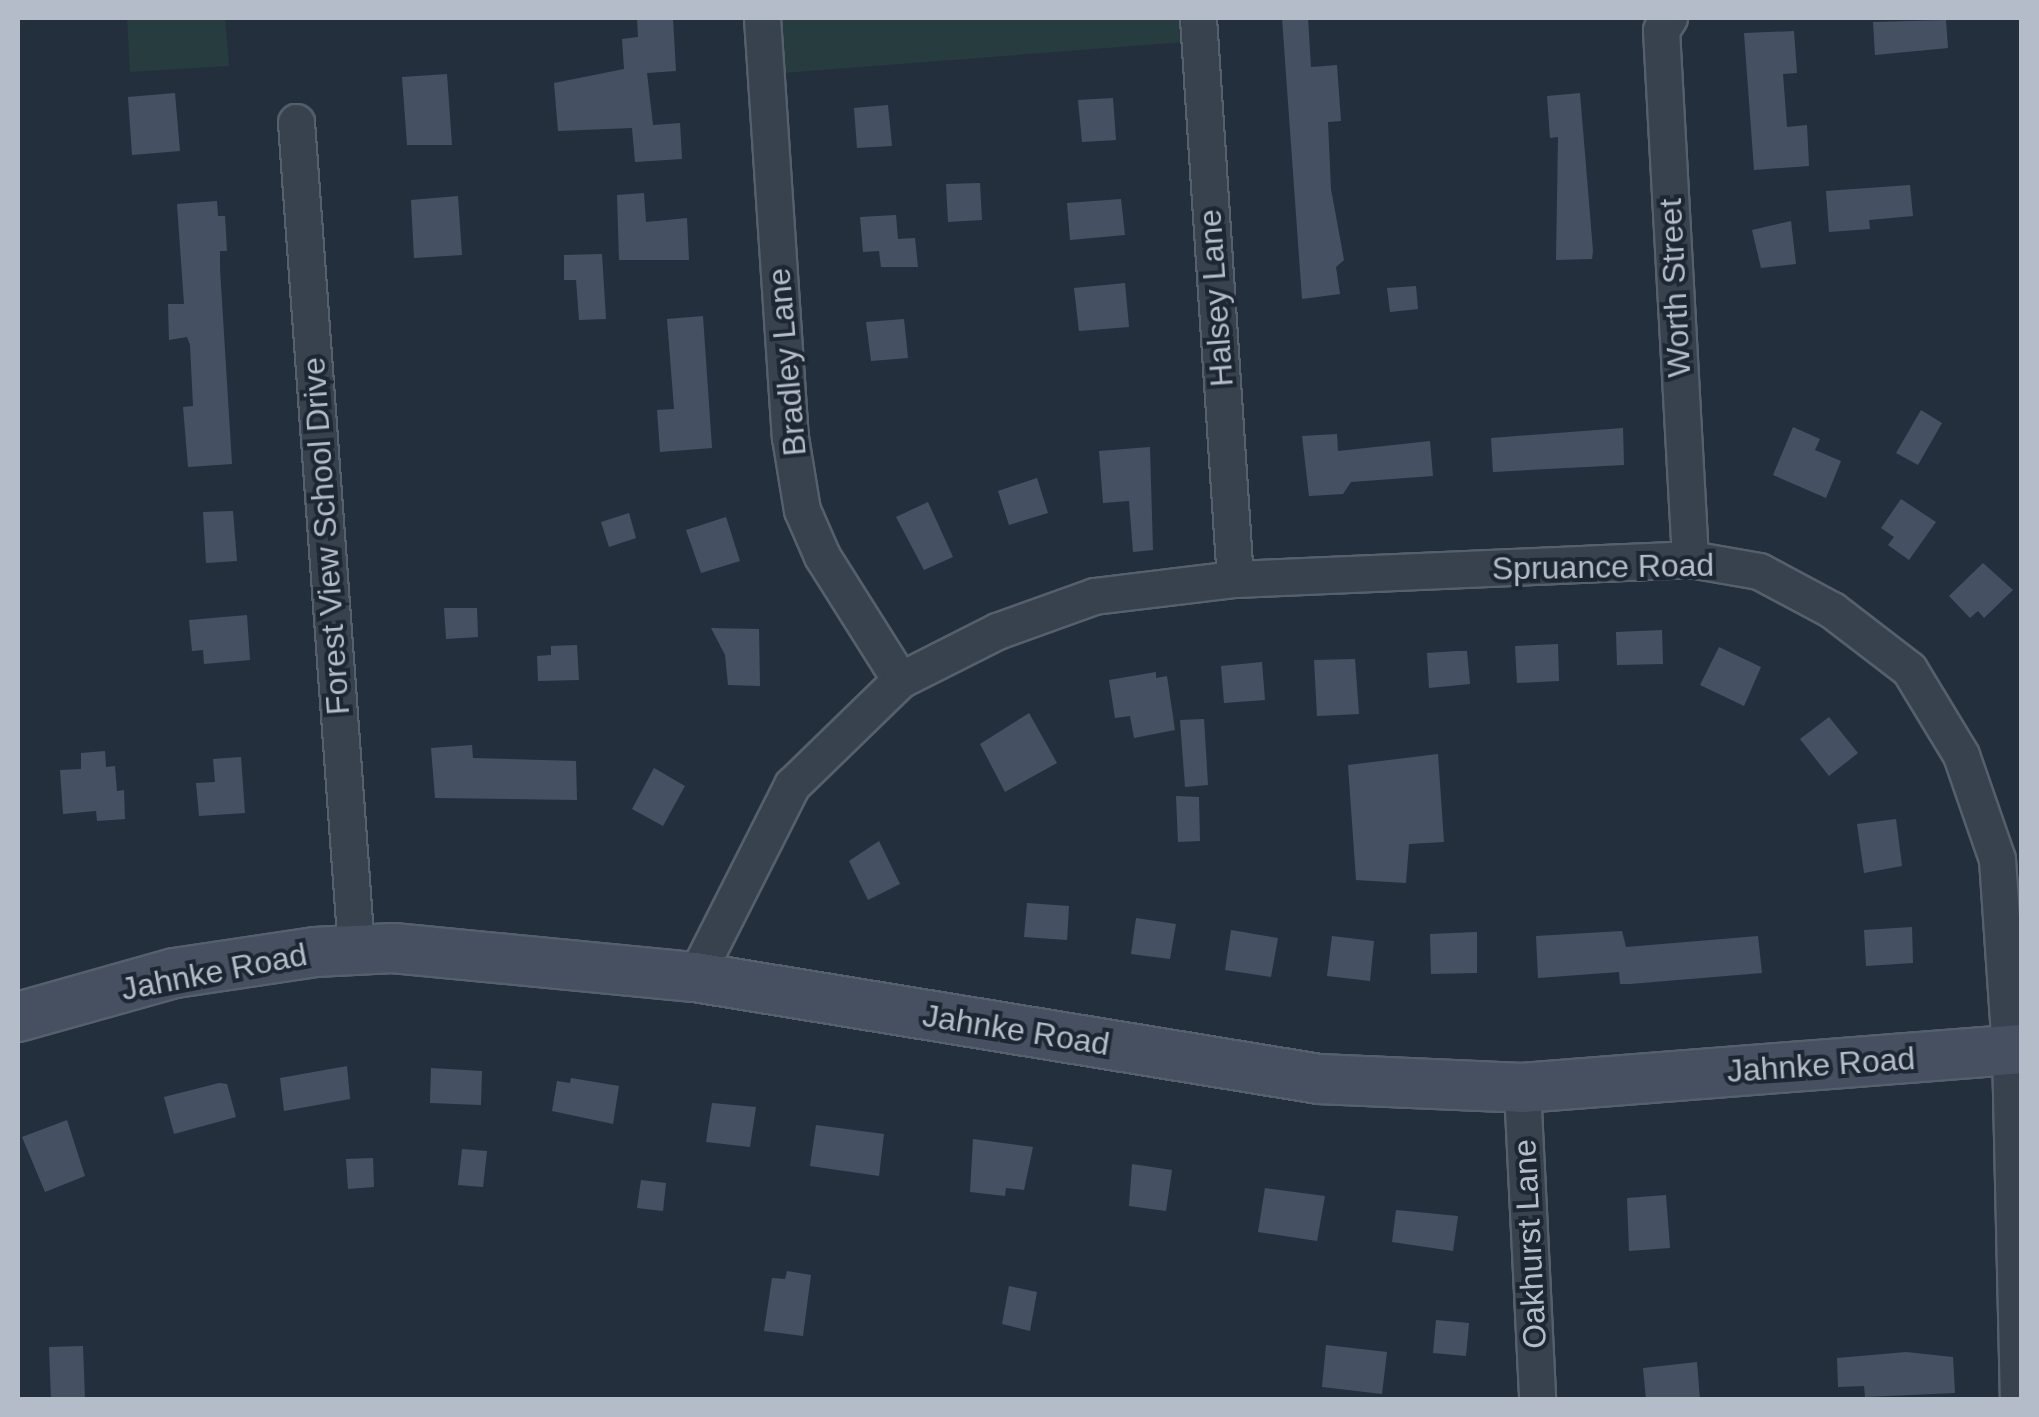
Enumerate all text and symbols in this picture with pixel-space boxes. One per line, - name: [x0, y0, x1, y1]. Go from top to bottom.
- street label: Worth Street: [1651, 198, 1699, 378]
- street label: Halsey Lane: [1191, 208, 1241, 388]
- street label: Bradley Lane: [760, 266, 814, 458]
- street label: Forest View School Drive: [294, 356, 358, 716]
- street label: Spruance Road: [1491, 546, 1715, 588]
- street label: Jahnke Road: [118, 935, 310, 1009]
- street label: Jahnke Road: [920, 996, 1112, 1064]
- street label: Jahnke Road: [1726, 1039, 1916, 1091]
- street label: Oakhurst Lane: [1505, 1138, 1555, 1350]

